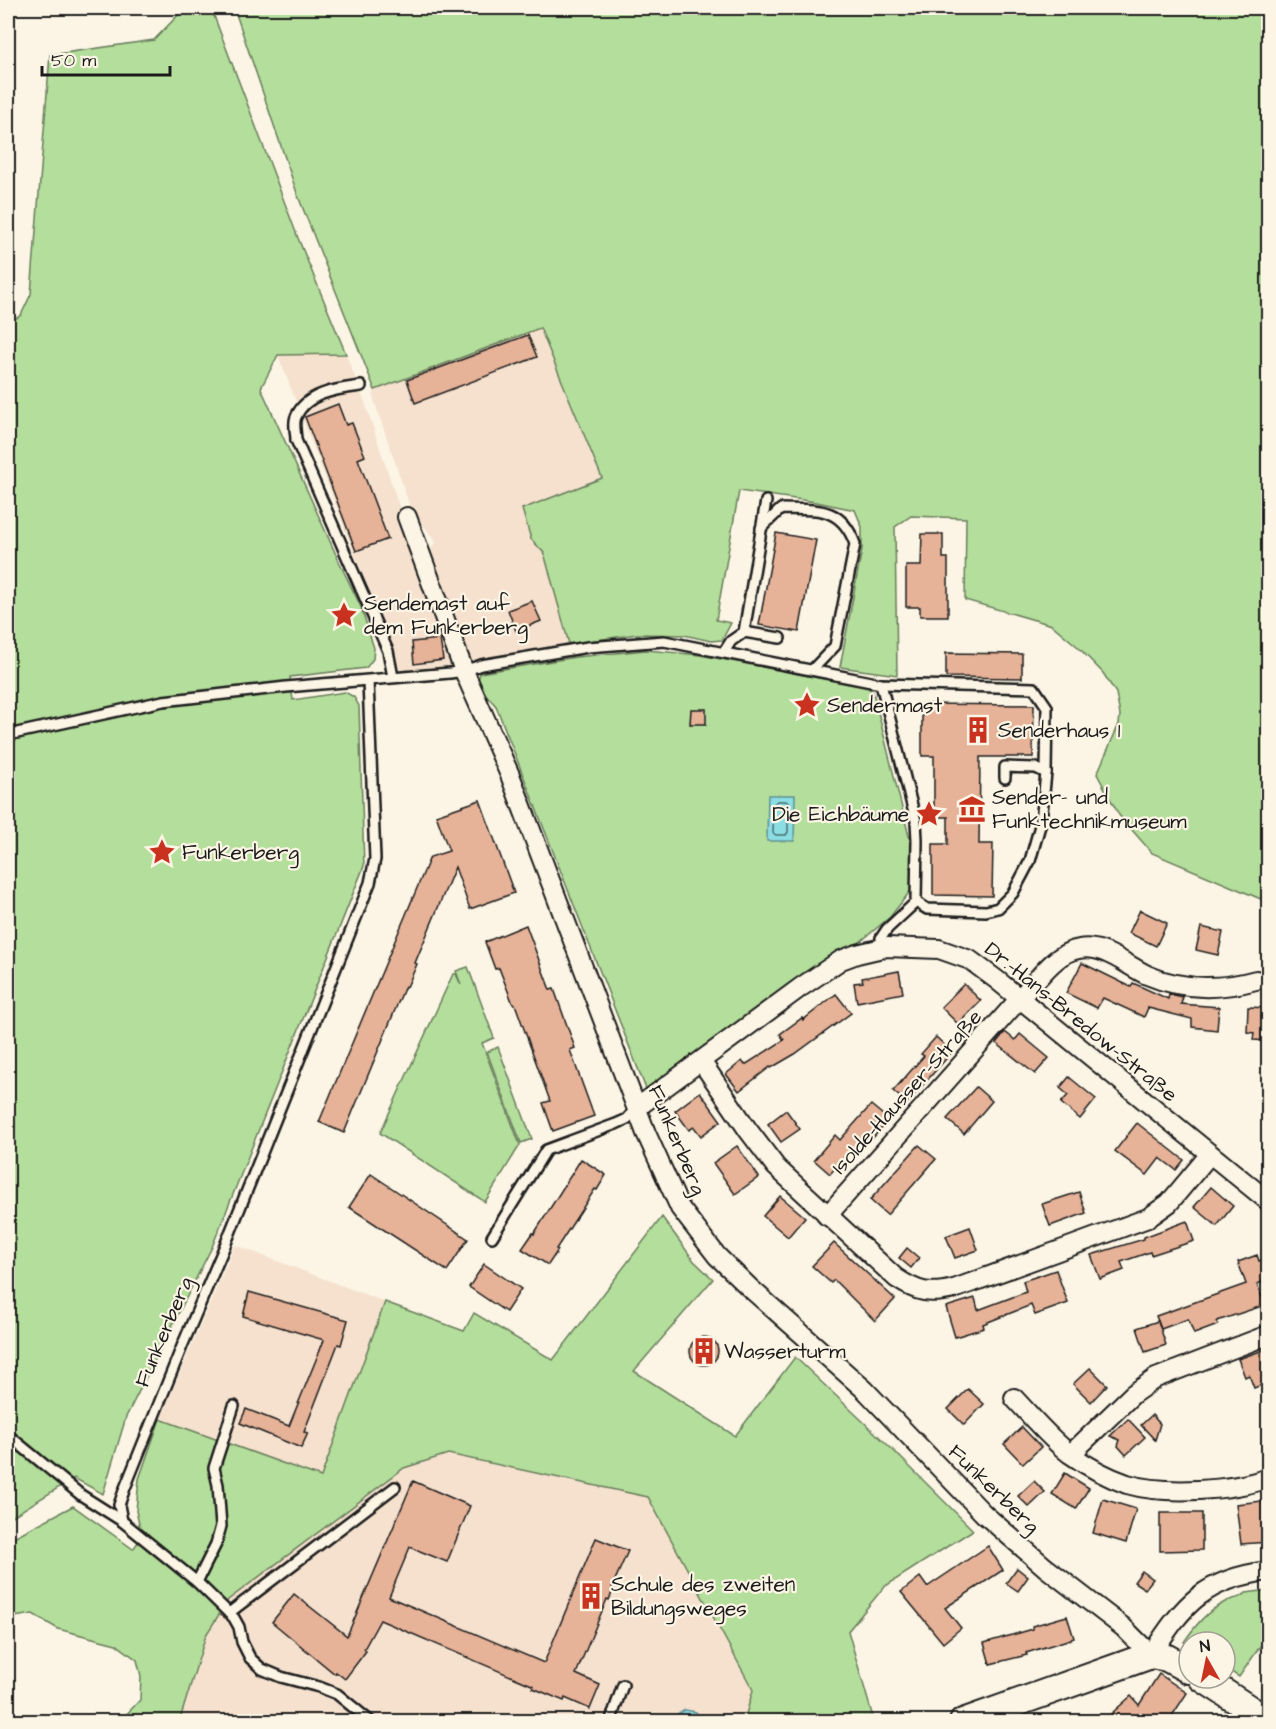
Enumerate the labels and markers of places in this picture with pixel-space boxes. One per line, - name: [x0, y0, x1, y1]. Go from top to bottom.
- place label: Sendemast auf dem Funkerberg: [364, 589, 528, 644]
- place icon: Sendemast auf dem Funkerberg: [329, 600, 359, 630]
- place icon: Sendermast: [792, 690, 822, 720]
- place label: Sendermast: [827, 691, 943, 720]
- building icon: Senderhaus 1: [963, 715, 993, 745]
- place label: Senderhaus 1: [998, 716, 1121, 745]
- place label: Sender- und Funktechnikmuseum: [992, 783, 1187, 836]
- museum icon: Sender- und Funktechnikmuseum: [957, 794, 987, 824]
- place icon: Die Eichbäume: [914, 799, 944, 829]
- place label: Die Eichbäume: [772, 800, 909, 829]
- place icon: Funkerberg: [147, 837, 177, 867]
- place label: Funkerberg: [182, 838, 299, 869]
- building icon: Wasserturm: [689, 1336, 719, 1366]
- place label: Wasserturm: [724, 1337, 846, 1366]
- place label: Schule des zweiten Bildungsweges: [611, 1570, 795, 1625]
- building icon: Schule des zweiten Bildungsweges: [576, 1581, 606, 1611]

